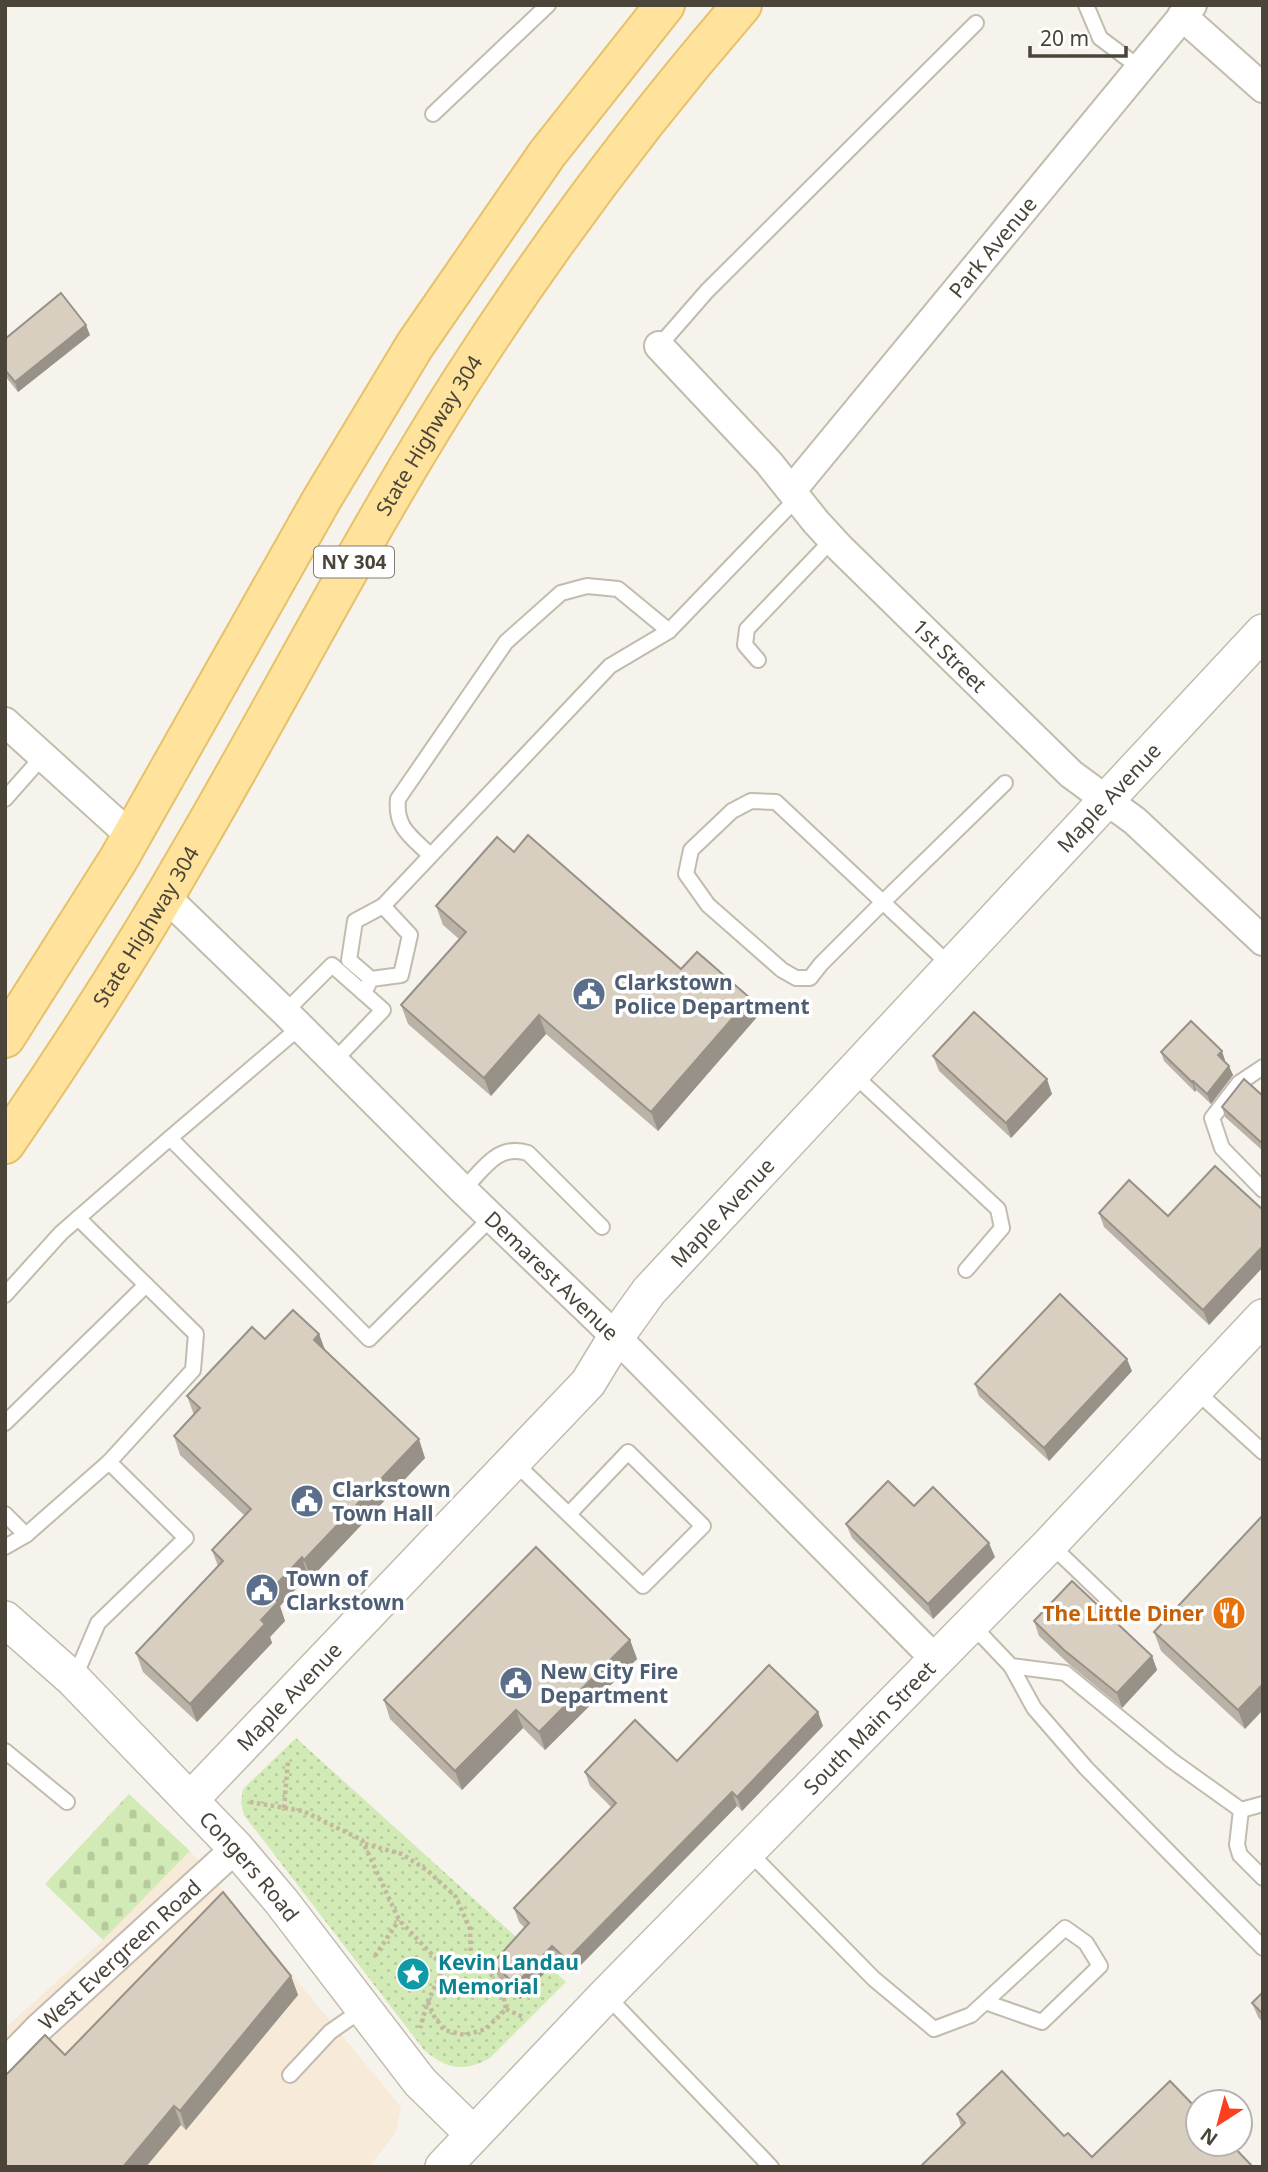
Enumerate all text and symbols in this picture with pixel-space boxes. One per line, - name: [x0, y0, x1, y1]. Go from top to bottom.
- scale bar: [1030, 14, 1126, 58]
- text: 20 m: [1040, 24, 1089, 52]
- street label: Park Avenue: [942, 190, 1043, 304]
- street label: State Highway 304: [369, 350, 488, 521]
- road number: NY 304: [314, 547, 394, 578]
- street label: 1st Street: [906, 613, 993, 699]
- street label: Maple Avenue: [1051, 737, 1167, 858]
- street label: State Highway 304: [86, 841, 205, 1012]
- place label: Clarkstown Police Department: [614, 968, 810, 1020]
- public building icon: Clarkstown Police Department: [570, 975, 608, 1013]
- street label: Maple Avenue: [664, 1151, 780, 1273]
- street label: Demarest Avenue: [479, 1205, 625, 1346]
- place label: Clarkstown Town Hall: [332, 1475, 451, 1527]
- public building icon: Clarkstown Town Hall: [288, 1482, 326, 1520]
- place label: Town of Clarkstown: [286, 1564, 405, 1616]
- public building icon: Town of Clarkstown: [243, 1571, 281, 1609]
- restaurant icon: The Little Diner: [1210, 1594, 1248, 1632]
- place label: The Little Diner: [1043, 1599, 1205, 1627]
- street label: Maple Avenue: [230, 1636, 348, 1757]
- street label: South Main Street: [797, 1655, 941, 1801]
- place label: New City Fire Department: [540, 1657, 678, 1709]
- public building icon: New City Fire Department: [497, 1664, 535, 1702]
- street label: Congers Road: [193, 1805, 306, 1927]
- street label: West Evergreen Road: [32, 1873, 207, 2036]
- place label: Kevin Landau Memorial: [438, 1948, 579, 2000]
- place icon: Kevin Landau Memorial: [394, 1955, 432, 1993]
- north arrow: [1184, 2088, 1254, 2158]
- text: N: [1195, 2122, 1223, 2152]

